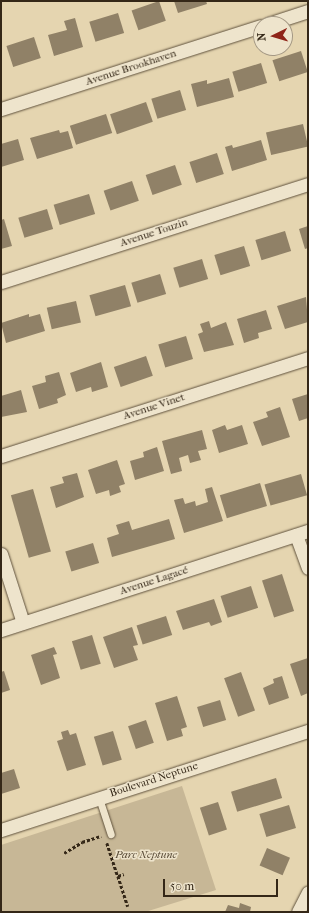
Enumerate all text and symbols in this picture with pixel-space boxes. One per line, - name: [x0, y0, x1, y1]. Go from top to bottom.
- north arrow: [253, 16, 293, 56]
- text: N: [255, 32, 268, 42]
- street label: Avenue Brookhaven: [84, 47, 178, 89]
- street label: Avenue Touzin: [118, 216, 190, 250]
- street label: Avenue Vinet: [122, 391, 186, 423]
- street label: Avenue Lagacé: [118, 564, 190, 598]
- street label: Boulevard Neptune: [108, 760, 200, 800]
- park label: Parc Neptune: [115, 848, 177, 862]
- scale bar: [165, 871, 280, 897]
- text: 50 m: [170, 879, 194, 893]

